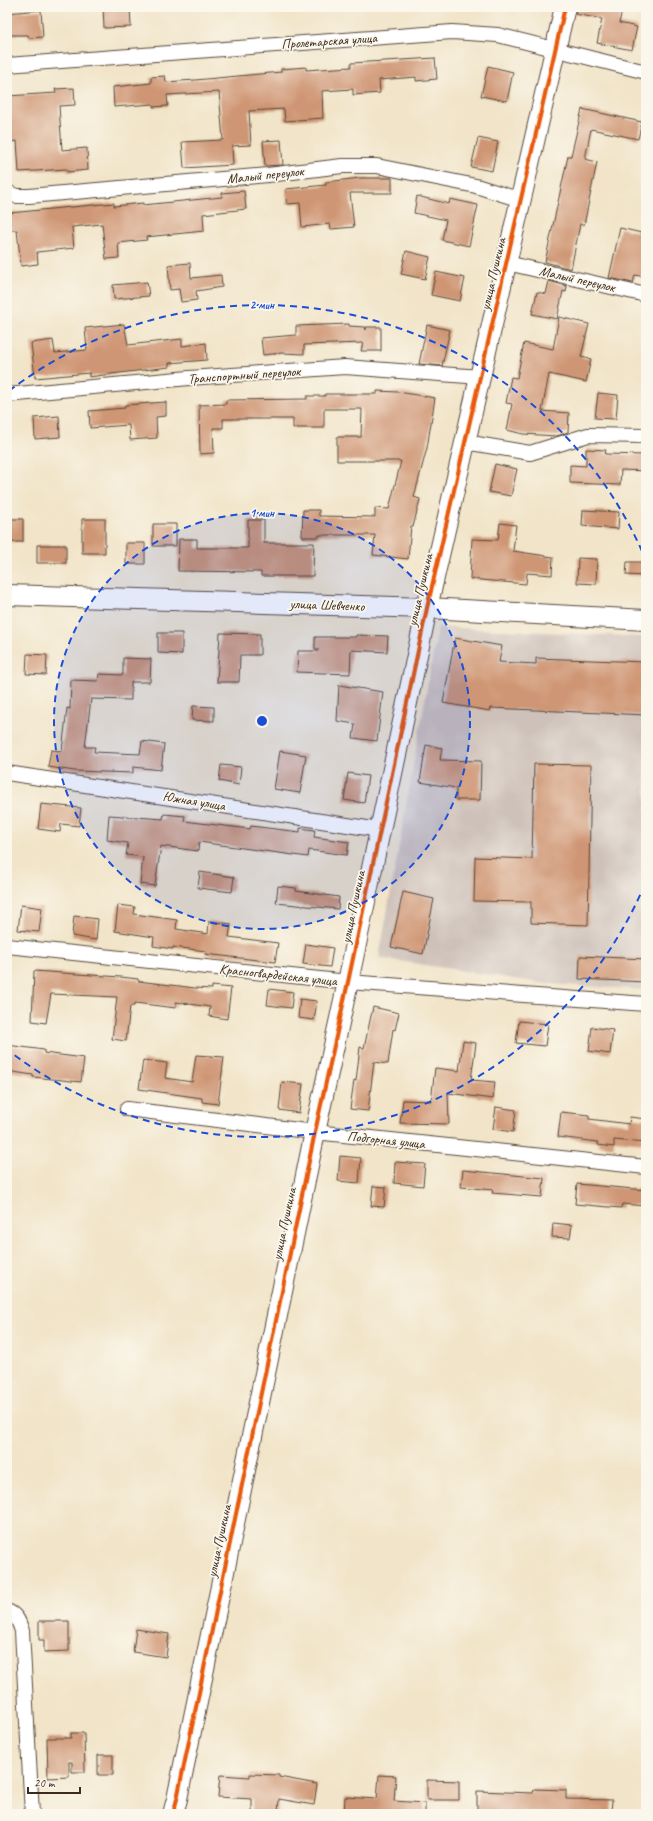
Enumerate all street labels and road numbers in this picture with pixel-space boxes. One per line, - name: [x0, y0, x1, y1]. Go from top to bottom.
- street label: Пролетарская улица: [281, 29, 379, 53]
- street label: Малый переулок: [226, 162, 306, 187]
- street label: улица Пушкина: [476, 235, 510, 313]
- street label: Малый переулок: [538, 262, 618, 296]
- street label: Транспортный переулок: [187, 362, 302, 387]
- street label: улица Пушкина: [403, 551, 437, 629]
- street label: улица Шевченко: [288, 595, 366, 615]
- street label: Южная улица: [162, 788, 228, 815]
- street label: улица Пушкина: [337, 868, 369, 946]
- street label: Красногвардейская улица: [218, 960, 339, 990]
- street label: Подгорная улица: [346, 1127, 426, 1153]
- street label: улица Пушкина: [268, 1185, 300, 1263]
- street label: улица Пушкина: [203, 1502, 235, 1580]

